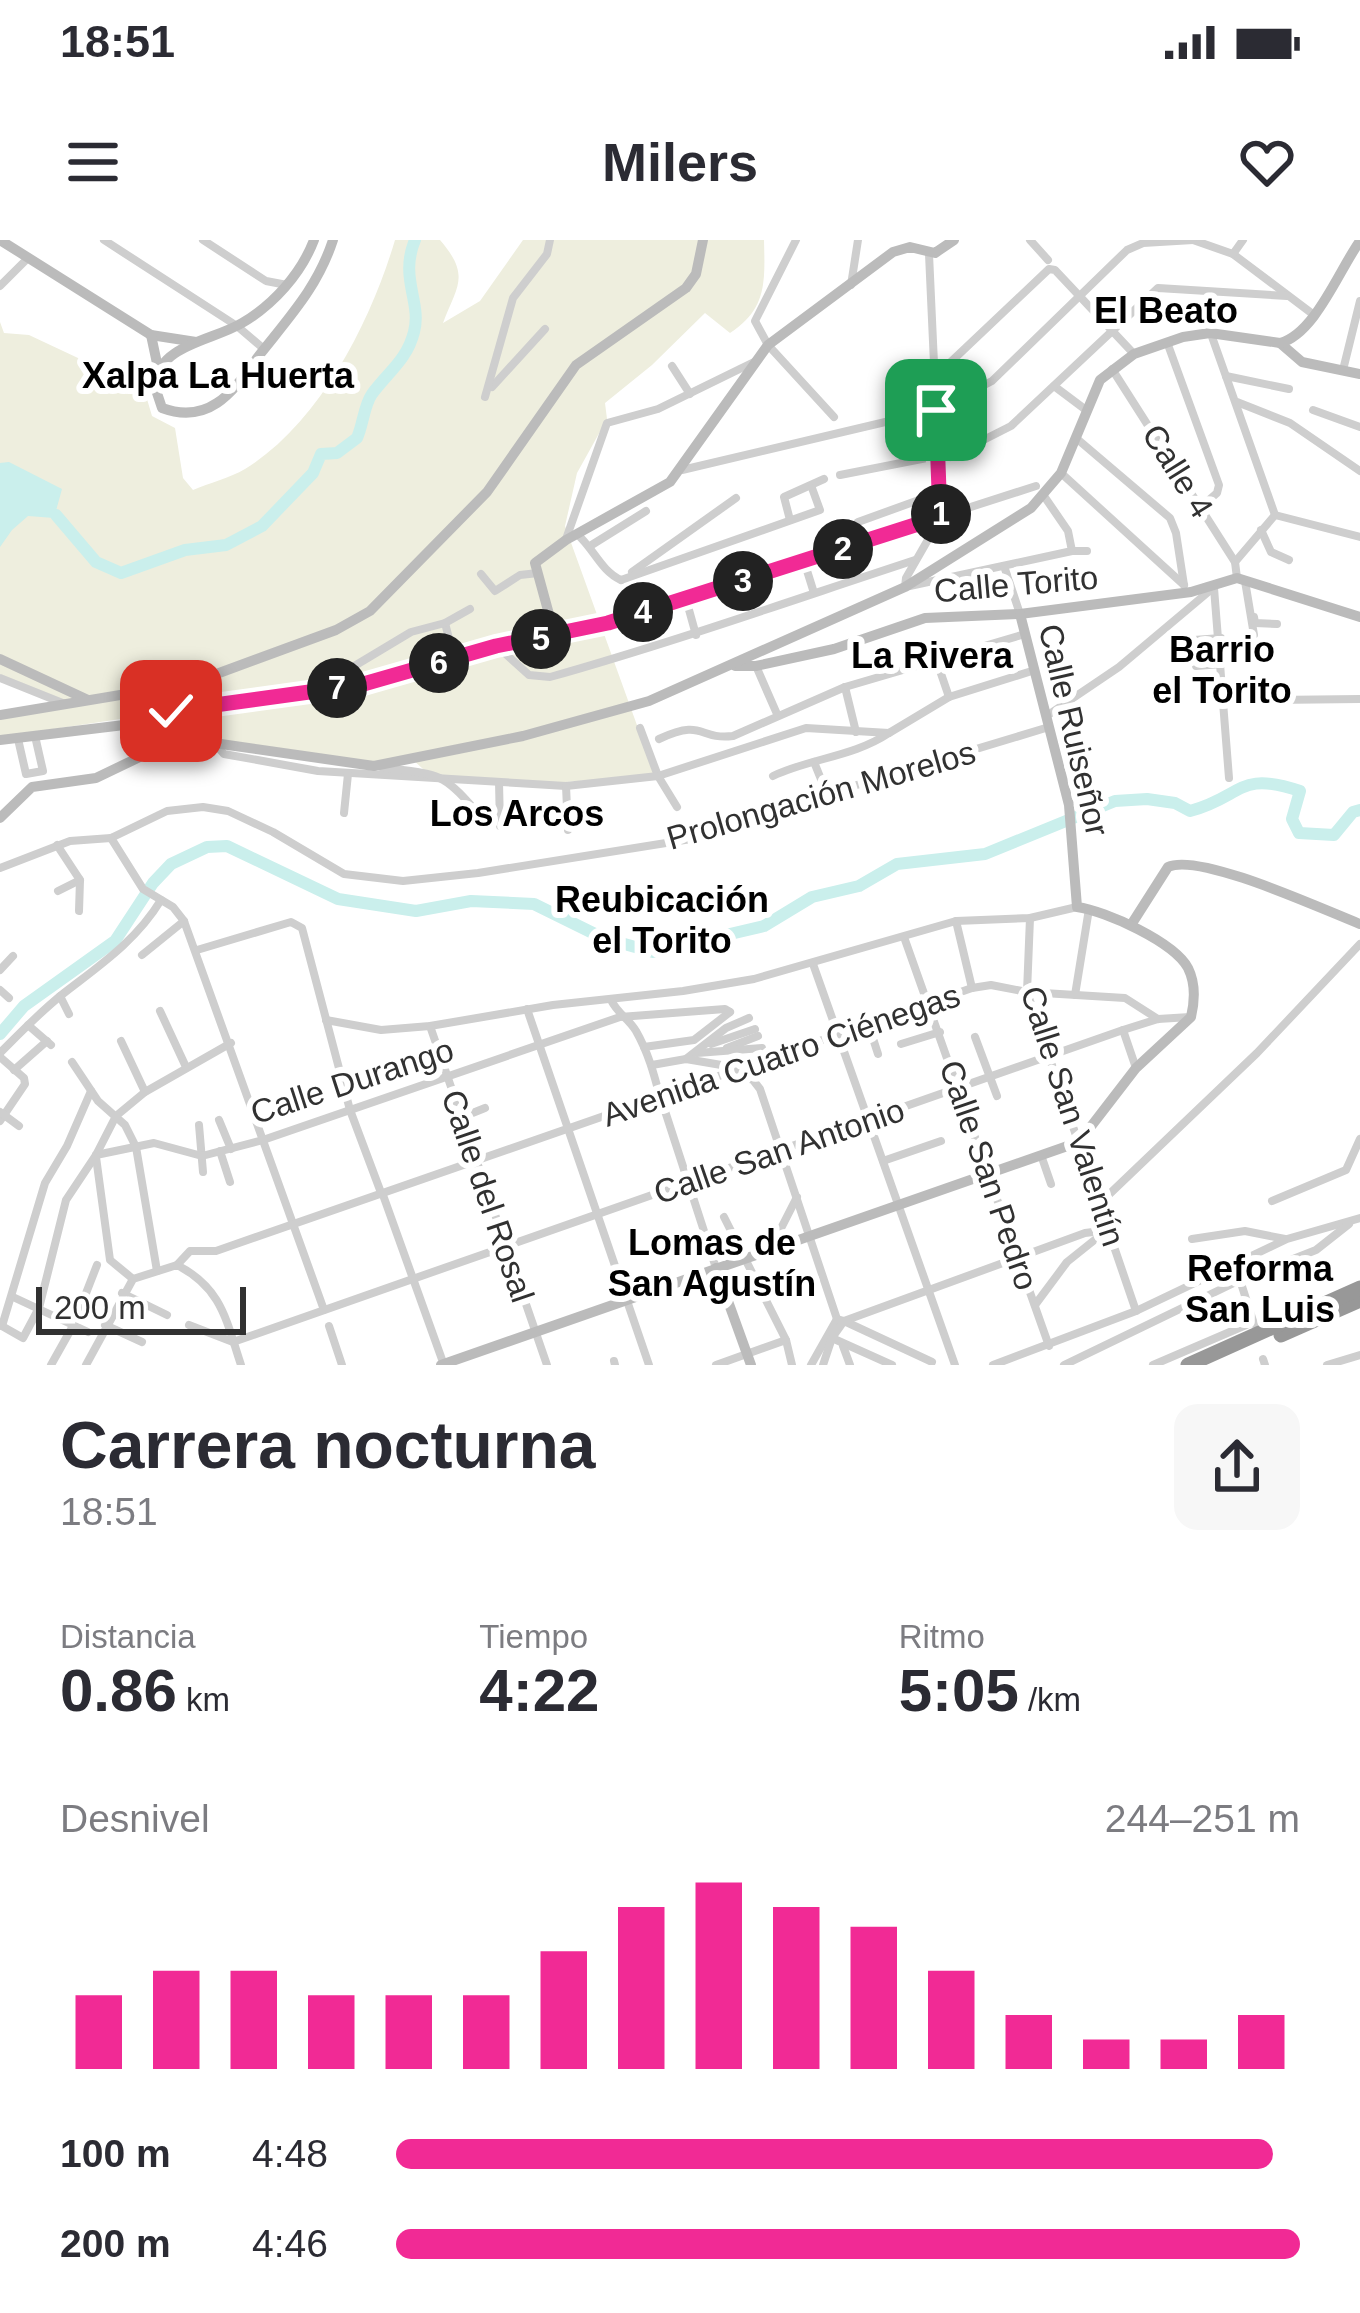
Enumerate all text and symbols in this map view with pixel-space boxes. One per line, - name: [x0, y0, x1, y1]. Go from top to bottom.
- text: 18:51: [60, 16, 175, 67]
- icon: menu: [60, 129, 126, 195]
- icon: heart: [1234, 129, 1300, 195]
- text: Milers: [602, 132, 758, 192]
- district label: El Beato: [1094, 290, 1238, 331]
- district label: Xalpa La Huerta: [82, 355, 355, 396]
- pin: [885, 359, 987, 461]
- icon: arrive: [903, 377, 969, 443]
- street label: Calle 4: [1135, 418, 1221, 524]
- pin: 1: [911, 484, 971, 544]
- text: 1: [932, 495, 950, 532]
- pin: 2: [813, 519, 873, 579]
- text: 2: [834, 530, 852, 567]
- pin: 3: [713, 551, 773, 611]
- street label: Calle Torito: [932, 558, 1100, 610]
- text: 3: [734, 562, 752, 599]
- pin: 4: [613, 582, 673, 642]
- text: 4: [634, 593, 652, 630]
- pin: 5: [511, 609, 571, 669]
- text: 5: [532, 620, 550, 657]
- street label: Calle Ruiseñor: [1032, 620, 1116, 840]
- district label: Barrio el Torito: [1152, 629, 1292, 711]
- pin: 6: [409, 633, 469, 693]
- district label: La Rivera: [851, 635, 1014, 676]
- text: 6: [430, 644, 448, 681]
- pin: 7: [307, 658, 367, 718]
- pin: [120, 660, 222, 762]
- text: 7: [328, 669, 346, 706]
- icon: check: [138, 678, 204, 744]
- street label: Prolongación Morelos: [662, 733, 980, 857]
- district label: Los Arcos: [430, 793, 604, 834]
- district label: Reubicación el Torito: [555, 879, 769, 961]
- street label: Avenida Cuatro Ciénegas: [597, 976, 965, 1134]
- street label: Calle San Valentín: [1014, 981, 1132, 1251]
- street label: Calle Durango: [246, 1031, 458, 1131]
- street label: Calle San Pedro: [932, 1055, 1046, 1295]
- street label: Calle del Rosal: [434, 1085, 542, 1307]
- street label: Calle San Antonio: [649, 1091, 909, 1211]
- district label: Lomas de San Agustín: [608, 1222, 816, 1304]
- district label: Reforma San Luis: [1185, 1248, 1335, 1330]
- scale bar: [36, 1281, 246, 1334]
- text: 200 m: [54, 1289, 146, 1326]
- button: share: [1174, 1404, 1300, 1530]
- text: Carrera nocturna: [60, 1408, 596, 1482]
- text: 18:51: [60, 1490, 158, 1533]
- text: Distancia: [60, 1618, 196, 1655]
- text: Tiempo: [479, 1618, 588, 1655]
- text: Ritmo: [899, 1618, 985, 1655]
- text: 0.86: [60, 1657, 177, 1724]
- text: 4:22: [479, 1657, 599, 1724]
- text: 5:05: [899, 1657, 1019, 1724]
- text: km: [177, 1681, 230, 1718]
- text: /km: [1019, 1681, 1081, 1718]
- text: Desnivel: [60, 1797, 210, 1840]
- text: 244–251 m: [1105, 1797, 1300, 1840]
- text: 100 m: [60, 2132, 171, 2175]
- text: 4:48: [252, 2132, 328, 2175]
- text: 200 m: [60, 2222, 171, 2265]
- text: 4:46: [252, 2222, 328, 2265]

